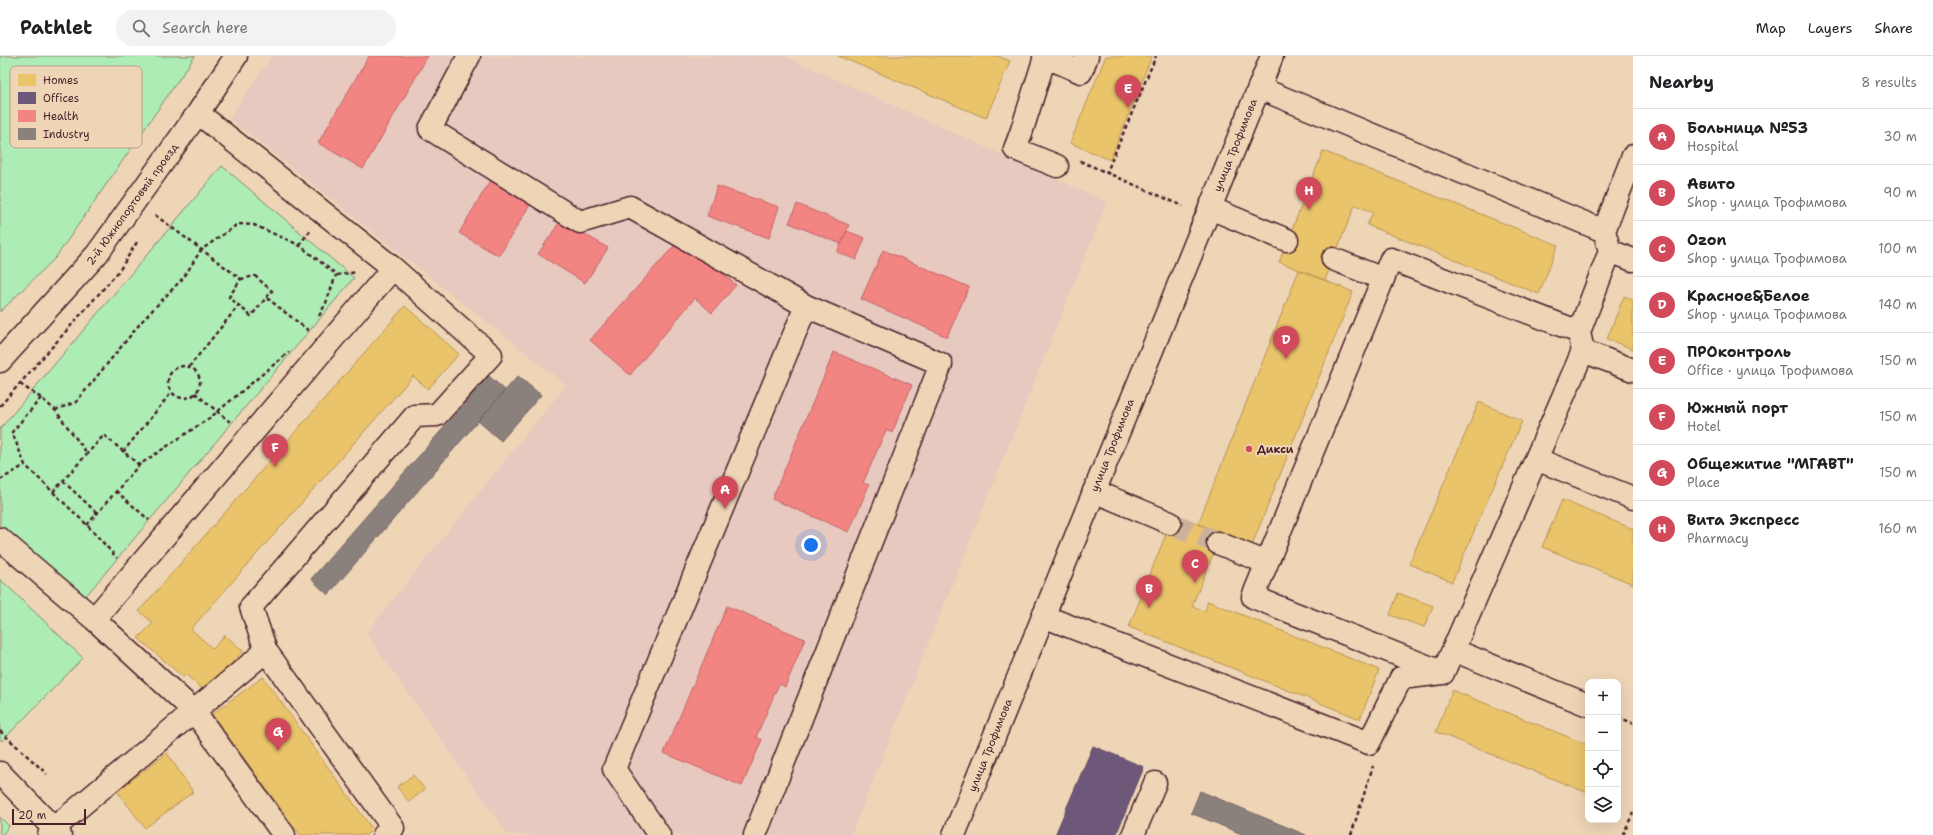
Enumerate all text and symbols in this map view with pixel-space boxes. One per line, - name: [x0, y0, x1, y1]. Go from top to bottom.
- search box: [116, 10, 396, 46]
- text: Pathlet: [20, 15, 92, 40]
- icon: search: [130, 17, 152, 39]
- text: Search here: [162, 18, 248, 38]
- text: Map: [1756, 19, 1786, 37]
- text: Layers: [1808, 19, 1852, 37]
- text: Share: [1874, 19, 1913, 37]
- legend: [10, 66, 142, 148]
- text: Nearby: [1649, 71, 1714, 93]
- text: Homes: [43, 73, 79, 88]
- text: 8 results: [1861, 74, 1917, 91]
- pin: E: [1115, 75, 1141, 108]
- text: Offices: [43, 91, 79, 106]
- street label: улица Трофимова: [1210, 96, 1261, 194]
- text: Health: [43, 109, 79, 124]
- text: Больница №53: [1687, 118, 1808, 138]
- text: Industry: [43, 127, 90, 142]
- text: A: [1657, 128, 1667, 145]
- text: 30 m: [1883, 128, 1917, 145]
- text: Hospital: [1687, 138, 1738, 155]
- street label: 2-й Южнопортовый проезд: [83, 140, 182, 268]
- text: Авито: [1687, 174, 1735, 194]
- pin: H: [1296, 177, 1322, 210]
- text: B: [1658, 184, 1666, 201]
- text: 90 m: [1883, 184, 1917, 201]
- text: Shop · улица Трофимова: [1687, 194, 1847, 211]
- text: Ozon: [1687, 230, 1727, 250]
- text: C: [1658, 240, 1666, 257]
- text: 100 m: [1878, 240, 1917, 257]
- text: Shop · улица Трофимова: [1687, 250, 1847, 267]
- text: Красное&Белое: [1687, 286, 1810, 306]
- text: D: [1657, 296, 1667, 313]
- text: 140 m: [1878, 296, 1917, 313]
- text: Shop · улица Трофимова: [1687, 306, 1847, 323]
- pin: D: [1273, 326, 1299, 359]
- text: ПРОконтроль: [1687, 342, 1791, 362]
- text: E: [1658, 352, 1666, 369]
- text: 150 m: [1879, 352, 1917, 369]
- text: Office · улица Трофимова: [1687, 362, 1853, 379]
- street label: улица Трофимова: [1087, 396, 1138, 494]
- text: Южный порт: [1687, 398, 1788, 418]
- text: F: [1658, 408, 1666, 425]
- text: 150 m: [1879, 408, 1917, 425]
- text: Hotel: [1687, 418, 1721, 435]
- pin: F: [262, 434, 288, 467]
- place label: Дикси: [1257, 442, 1294, 457]
- marker: Дикси: [1244, 444, 1254, 454]
- text: Общежитие "МГАВТ": [1687, 454, 1854, 474]
- text: G: [1657, 464, 1667, 481]
- text: 150 m: [1879, 464, 1917, 481]
- text: Place: [1687, 474, 1720, 491]
- pin: A: [712, 476, 738, 509]
- text: Вита Экспресс: [1687, 510, 1800, 530]
- text: H: [1657, 520, 1667, 537]
- text: 160 m: [1879, 520, 1917, 537]
- text: Pharmacy: [1687, 530, 1749, 547]
- your location: [801, 535, 821, 555]
- pin: C: [1182, 550, 1208, 583]
- pin: B: [1136, 575, 1162, 608]
- map controls: [1585, 679, 1621, 823]
- button: +: [1585, 679, 1621, 715]
- street label: улица Трофимова: [965, 696, 1016, 794]
- button: −: [1585, 715, 1621, 751]
- pin: G: [265, 718, 291, 751]
- button: locate: [1585, 751, 1621, 787]
- button: layers: [1585, 787, 1621, 823]
- scale bar: [12, 807, 86, 826]
- text: 20 m: [18, 808, 46, 823]

